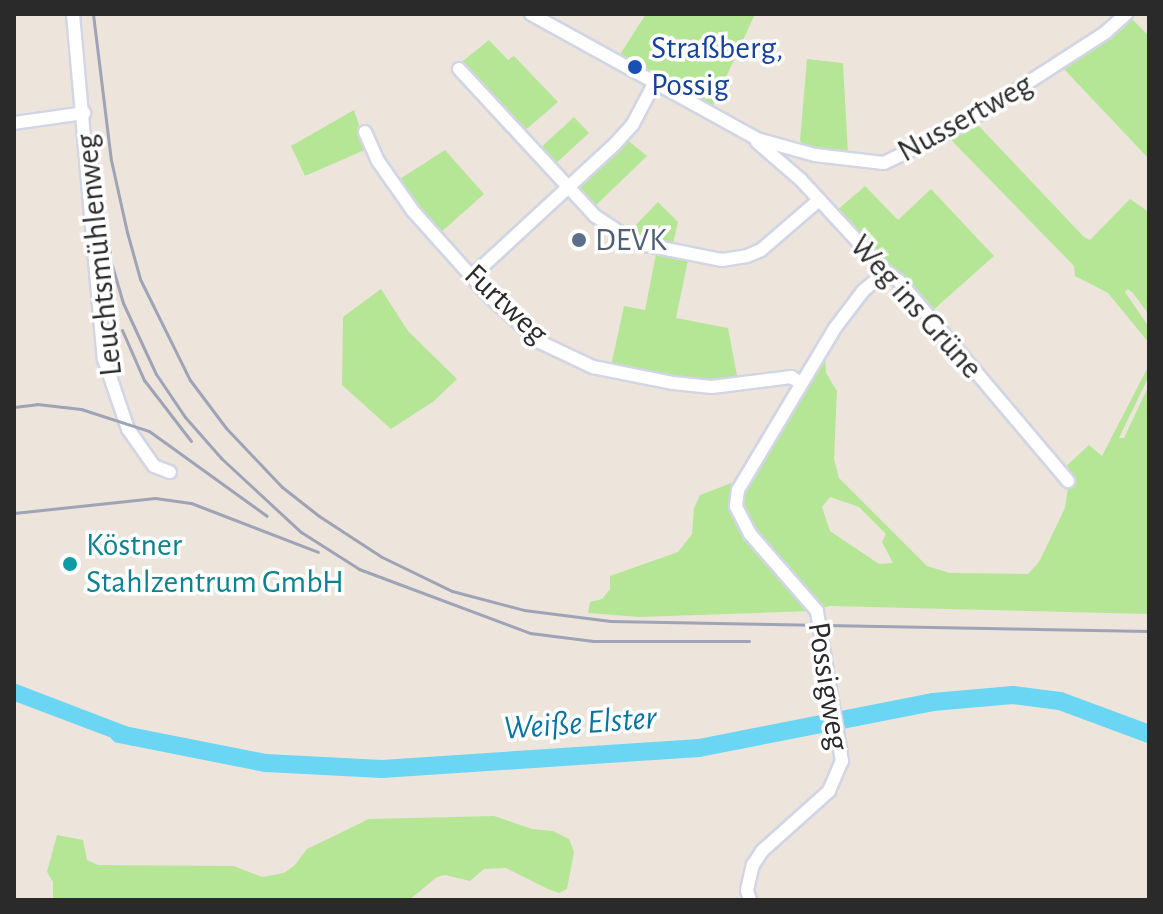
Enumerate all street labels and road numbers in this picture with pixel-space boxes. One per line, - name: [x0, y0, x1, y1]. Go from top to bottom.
- street label: Nussertweg: [891, 65, 1039, 171]
- street label: Leuchtsmühlenweg: [67, 132, 131, 378]
- street label: Weg ins Grüne: [842, 227, 990, 387]
- street label: Furtweg: [456, 256, 556, 352]
- street label: Possigweg: [799, 619, 857, 753]

